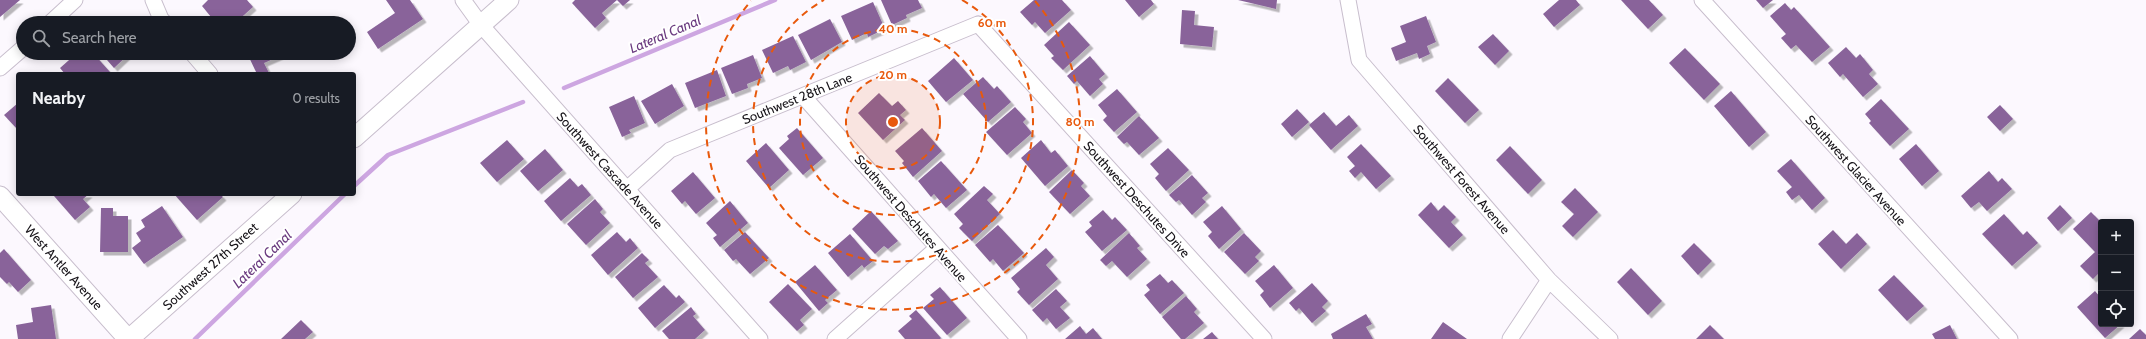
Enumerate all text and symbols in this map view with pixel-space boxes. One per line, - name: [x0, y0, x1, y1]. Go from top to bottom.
- water label: Lateral Canal: [627, 11, 704, 57]
- text: 60 m: [978, 15, 1006, 30]
- search box: [16, 16, 356, 60]
- text: 40 m: [878, 21, 908, 36]
- icon: search: [30, 27, 52, 49]
- text: Search here: [62, 29, 137, 47]
- text: 20 m: [879, 67, 907, 82]
- street label: Southwest 28th Lane: [740, 68, 855, 127]
- text: Nearby: [32, 88, 85, 108]
- text: 0 results: [292, 90, 340, 106]
- street label: Southwest Cascade Avenue: [553, 108, 667, 232]
- street label: Southwest Glacier Avenue: [1802, 111, 1910, 229]
- text: 80 m: [1066, 114, 1094, 129]
- centre of rings: [886, 115, 900, 129]
- street label: Southwest Forest Avenue: [1410, 121, 1514, 237]
- street label: Southwest Deschutes Drive: [1080, 137, 1194, 261]
- street label: Southwest Deschutes Avenue: [851, 151, 971, 285]
- street label: Southwest 27th Street: [159, 219, 261, 313]
- map controls: [2098, 219, 2134, 327]
- button: +: [2098, 219, 2134, 255]
- street label: West Antler Avenue: [22, 221, 107, 313]
- water label: Lateral Canal: [228, 226, 296, 292]
- button: −: [2098, 255, 2134, 291]
- button: locate: [2098, 291, 2134, 327]

